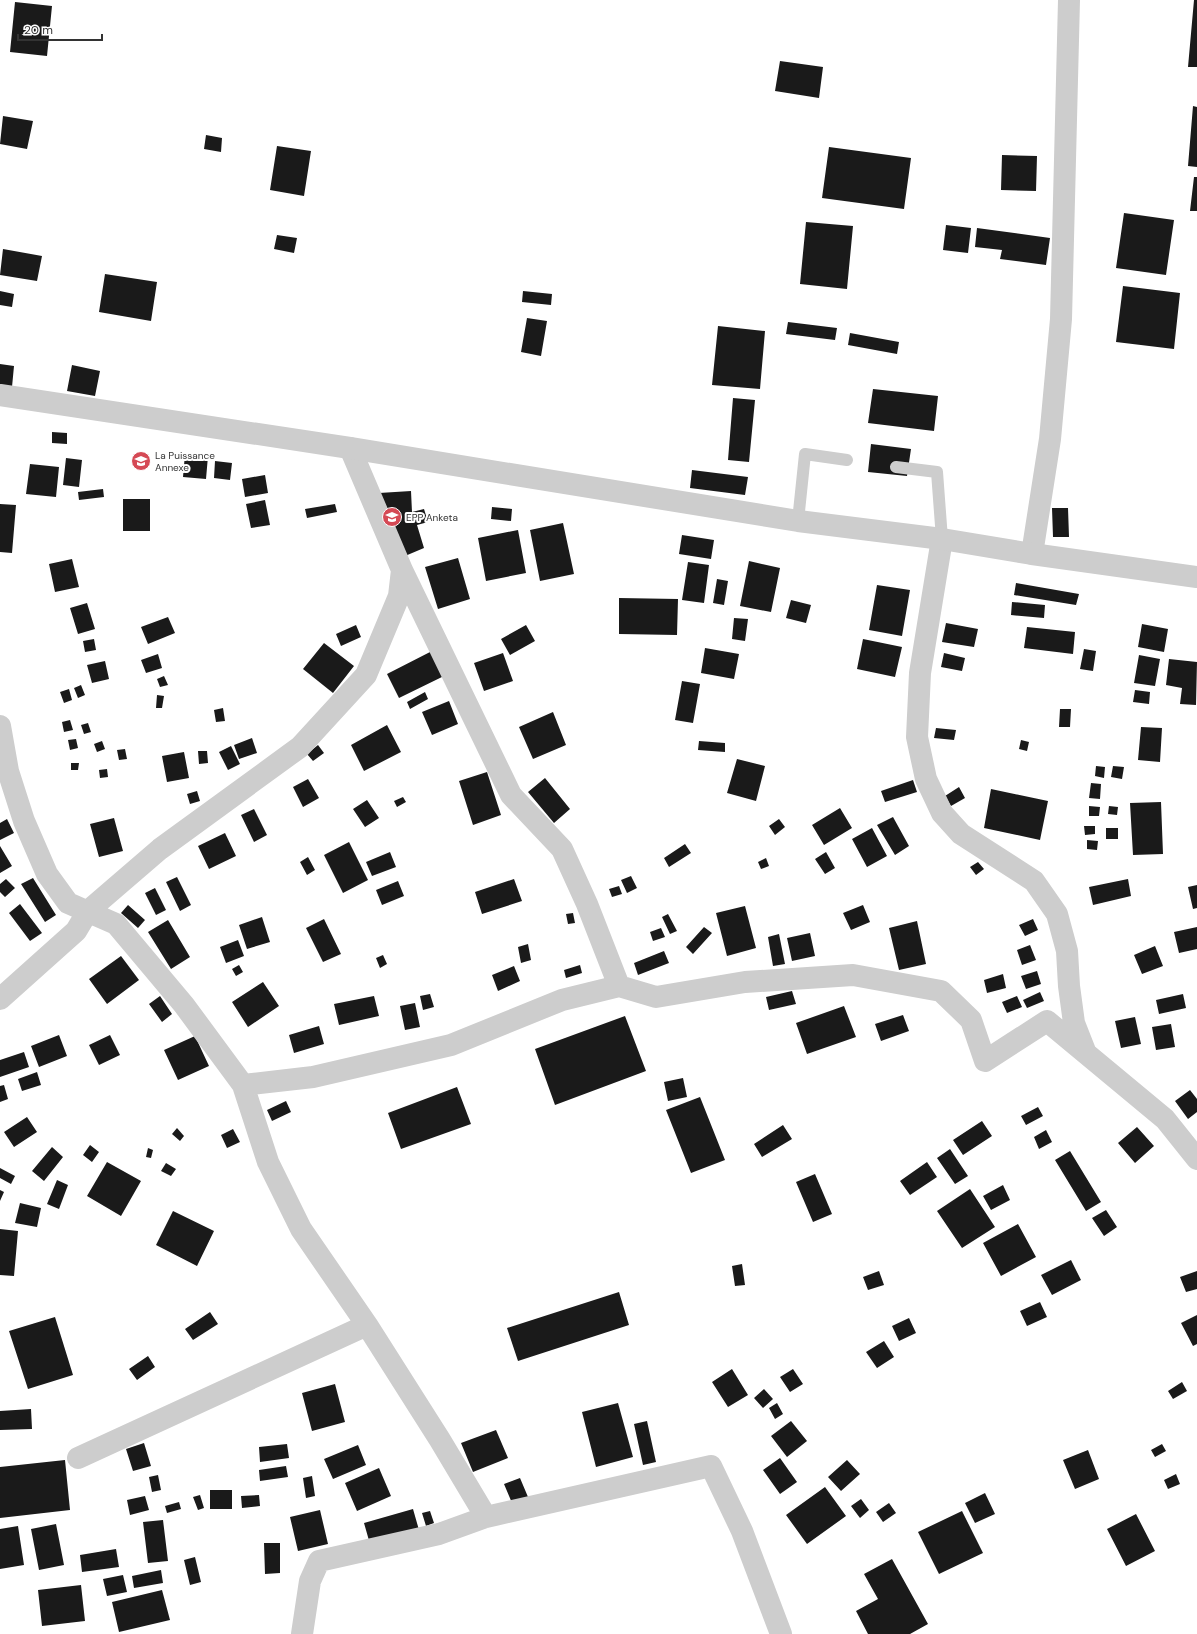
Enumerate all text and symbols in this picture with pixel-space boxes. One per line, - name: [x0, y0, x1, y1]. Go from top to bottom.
- scale bar: [18, 16, 102, 42]
- text: 20 m: [24, 22, 53, 38]
- place label: La Puissance Annexe: [155, 449, 215, 474]
- school or university icon: La Puissance Annexe: [130, 450, 152, 472]
- school or university icon: EPP Anketa: [381, 506, 403, 528]
- place label: EPP Anketa: [406, 511, 458, 524]

